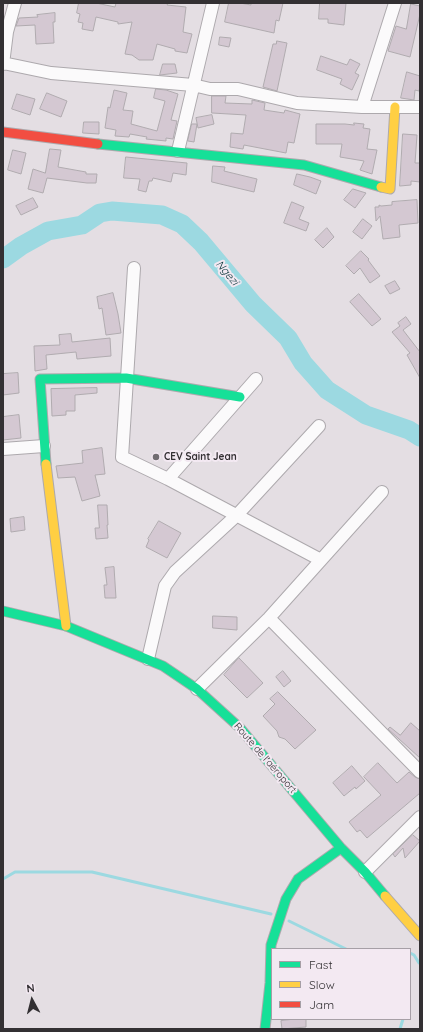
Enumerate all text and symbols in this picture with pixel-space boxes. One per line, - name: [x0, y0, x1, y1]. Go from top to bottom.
- water label: Ngezi: [213, 258, 241, 288]
- place label: CEV Saint Jean: [164, 451, 237, 463]
- marker: CEV Saint Jean: [151, 452, 161, 462]
- street label: Route de l'aéroport: [231, 720, 299, 796]
- legend: [271, 948, 411, 1020]
- text: Fast: [309, 957, 333, 972]
- text: Slow: [309, 977, 335, 992]
- north arrow: [12, 980, 52, 1020]
- text: N: [26, 981, 35, 996]
- text: Jam: [309, 997, 334, 1012]

